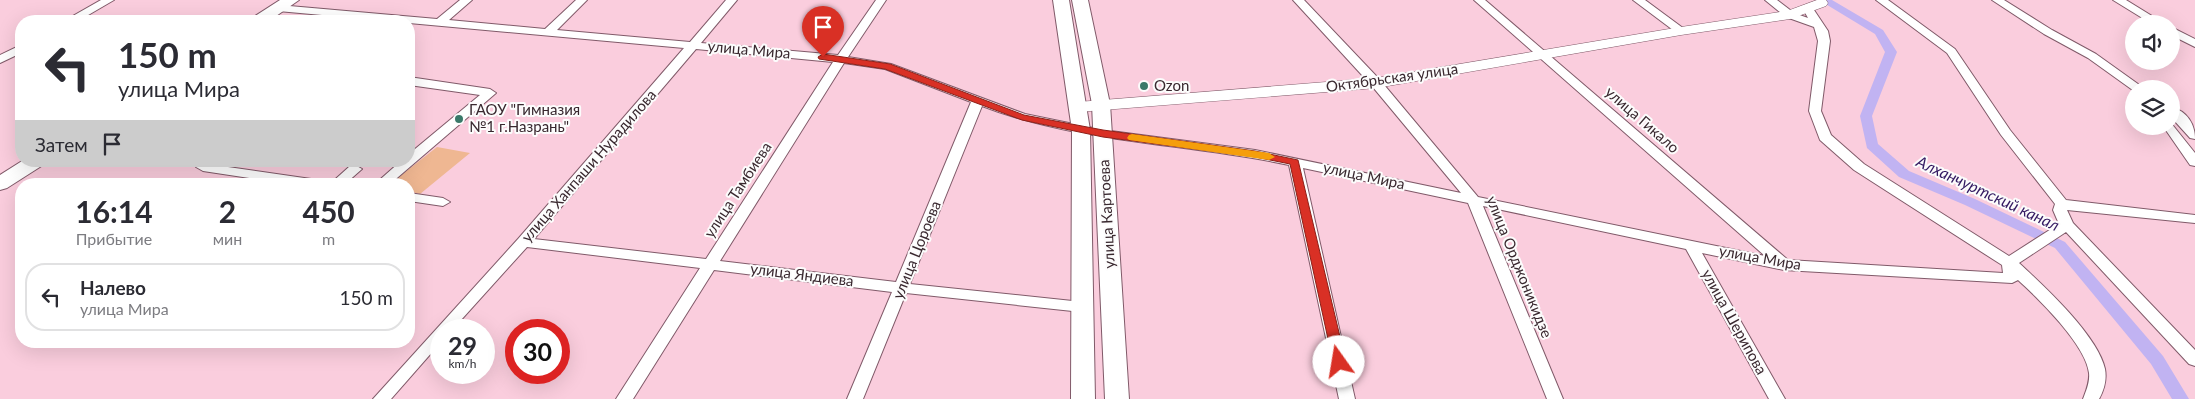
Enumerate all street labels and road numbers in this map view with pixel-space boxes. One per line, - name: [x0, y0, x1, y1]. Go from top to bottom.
- street label: улица Мира: [707, 36, 791, 62]
- street label: Октябрьская улица: [1325, 59, 1459, 95]
- street label: улица Гикало: [1602, 82, 1683, 156]
- street label: улица Ханпаши Нурадилова: [517, 85, 659, 245]
- street label: улица Тамбиева: [700, 138, 775, 241]
- street label: улица Мира: [1322, 158, 1407, 192]
- street label: улица Картоева: [1094, 159, 1118, 269]
- street label: улица Орджоникидзе: [1483, 193, 1557, 340]
- street label: улица Цороева: [888, 198, 944, 301]
- street label: улица Мира: [1718, 241, 1803, 273]
- street label: улица Яндиева: [749, 259, 855, 289]
- street label: улица Шерипова: [1699, 266, 1771, 377]

